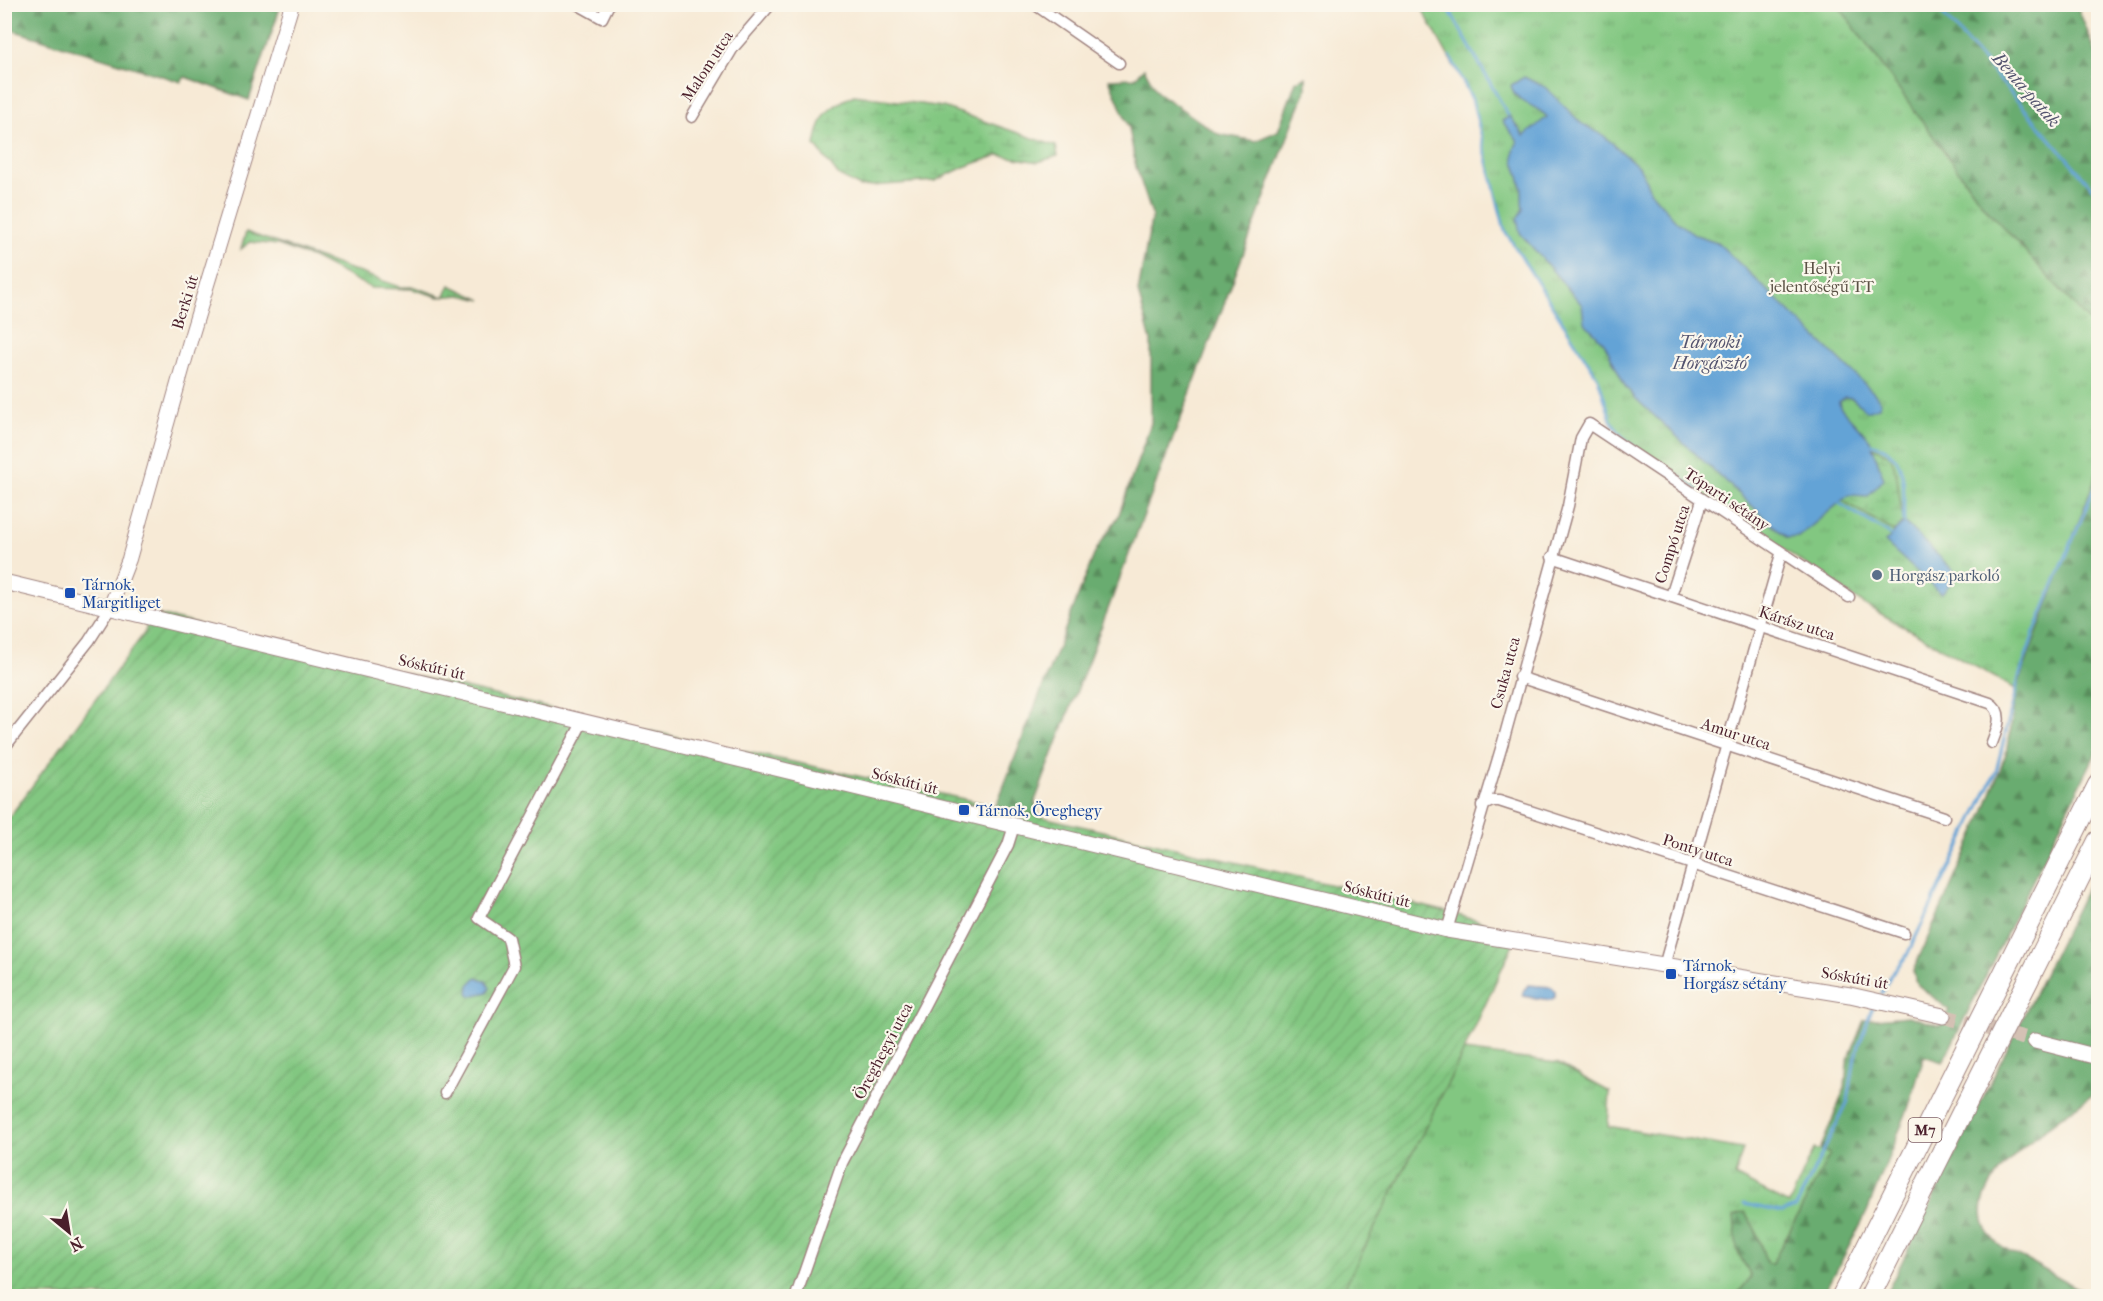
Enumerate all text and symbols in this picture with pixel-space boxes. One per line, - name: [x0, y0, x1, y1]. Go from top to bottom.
- street label: Malom utca: [677, 27, 737, 105]
- water label: Benta-patak: [1987, 48, 2064, 132]
- park label: Helyi jelentőségű TT: [1768, 259, 1874, 296]
- street label: Berki út: [168, 272, 202, 332]
- water label: Tárnoki Horgásztó: [1672, 332, 1750, 374]
- street label: Tóparti sétány: [1681, 464, 1774, 535]
- street label: Compó utca: [1650, 502, 1694, 586]
- place label: Horgász parkoló: [1889, 566, 2000, 585]
- marker: Horgász parkoló: [1870, 568, 1884, 582]
- place label: Tárnok, Margitliget: [82, 575, 161, 612]
- marker: Tárnok, Margitliget: [63, 586, 77, 600]
- street label: Kárász utca: [1756, 602, 1838, 644]
- street label: Csuka utca: [1486, 634, 1524, 711]
- street label: Sóskúti út: [397, 650, 468, 684]
- street label: Amur utca: [1698, 714, 1774, 754]
- street label: Sóskúti út: [870, 764, 941, 799]
- place label: Tárnok, Öreghegy: [976, 801, 1102, 820]
- marker: Tárnok, Öreghegy: [957, 803, 971, 817]
- street label: Ponty utca: [1660, 830, 1736, 871]
- street label: Sóskúti út: [1342, 877, 1413, 912]
- place label: Tárnok, Horgász sétány: [1683, 956, 1787, 993]
- street label: Sóskúti út: [1820, 963, 1890, 993]
- marker: Tárnok, Horgász sétány: [1664, 967, 1678, 981]
- street label: Öreghegyi utca: [849, 999, 917, 1103]
- road number: M7: [1908, 1118, 1942, 1142]
- north arrow: [39, 1202, 99, 1262]
- text: N: [65, 1233, 86, 1256]

